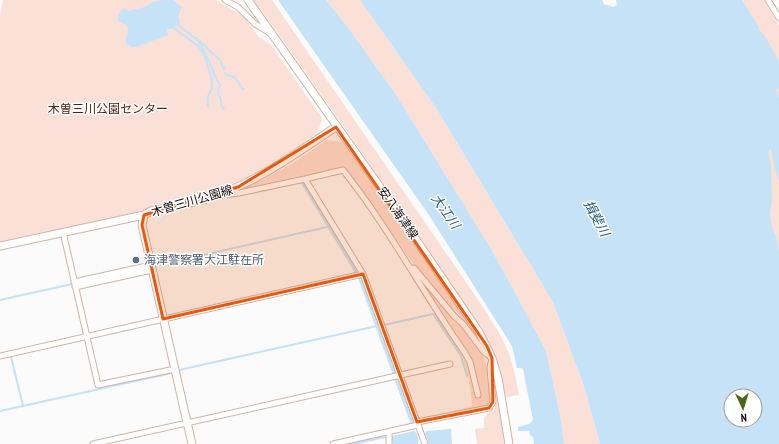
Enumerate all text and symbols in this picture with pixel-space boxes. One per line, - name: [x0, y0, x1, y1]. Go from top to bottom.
- park label: 木曽三川公園センター: [48, 101, 168, 116]
- street label: 木曽三川公園線: [149, 182, 234, 219]
- street label: 安八海津線: [375, 184, 422, 242]
- water label: 大江川: [427, 190, 465, 234]
- water label: 揖斐川: [580, 197, 614, 241]
- place label: 海津警察署大江駐在所: [144, 252, 264, 267]
- marker: 海津警察署大江駐在所: [131, 255, 141, 265]
- north arrow: [723, 388, 763, 428]
- text: N: [740, 411, 747, 425]

